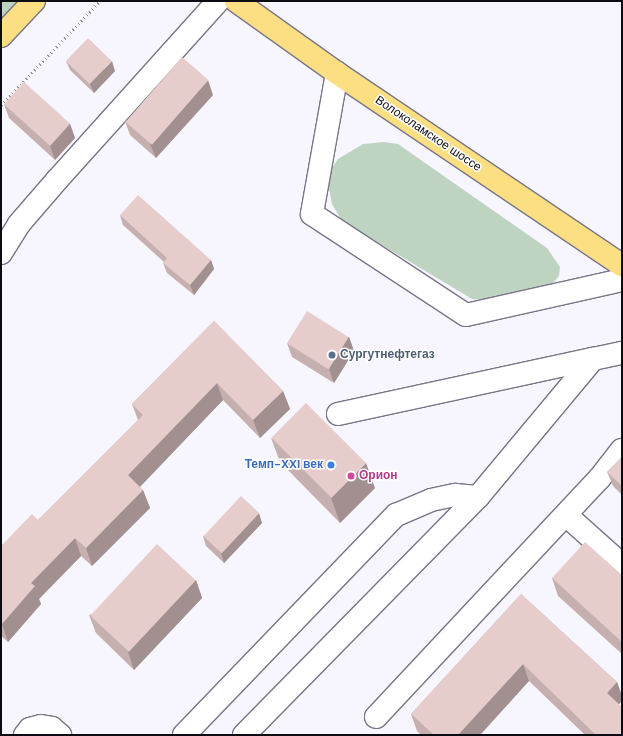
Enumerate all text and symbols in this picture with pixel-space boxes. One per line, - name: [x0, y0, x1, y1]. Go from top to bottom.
- street label: Волоколамское шоссе: [372, 93, 484, 175]
- place label: Сургутнефтегаз: [340, 348, 435, 362]
- marker: Сургутнефтегаз: [327, 350, 337, 360]
- place label: Темп-XXI век: [245, 458, 323, 472]
- marker: Темп-XXI век: [326, 460, 336, 470]
- place label: Орион: [359, 469, 398, 483]
- marker: Орион: [346, 471, 356, 481]

